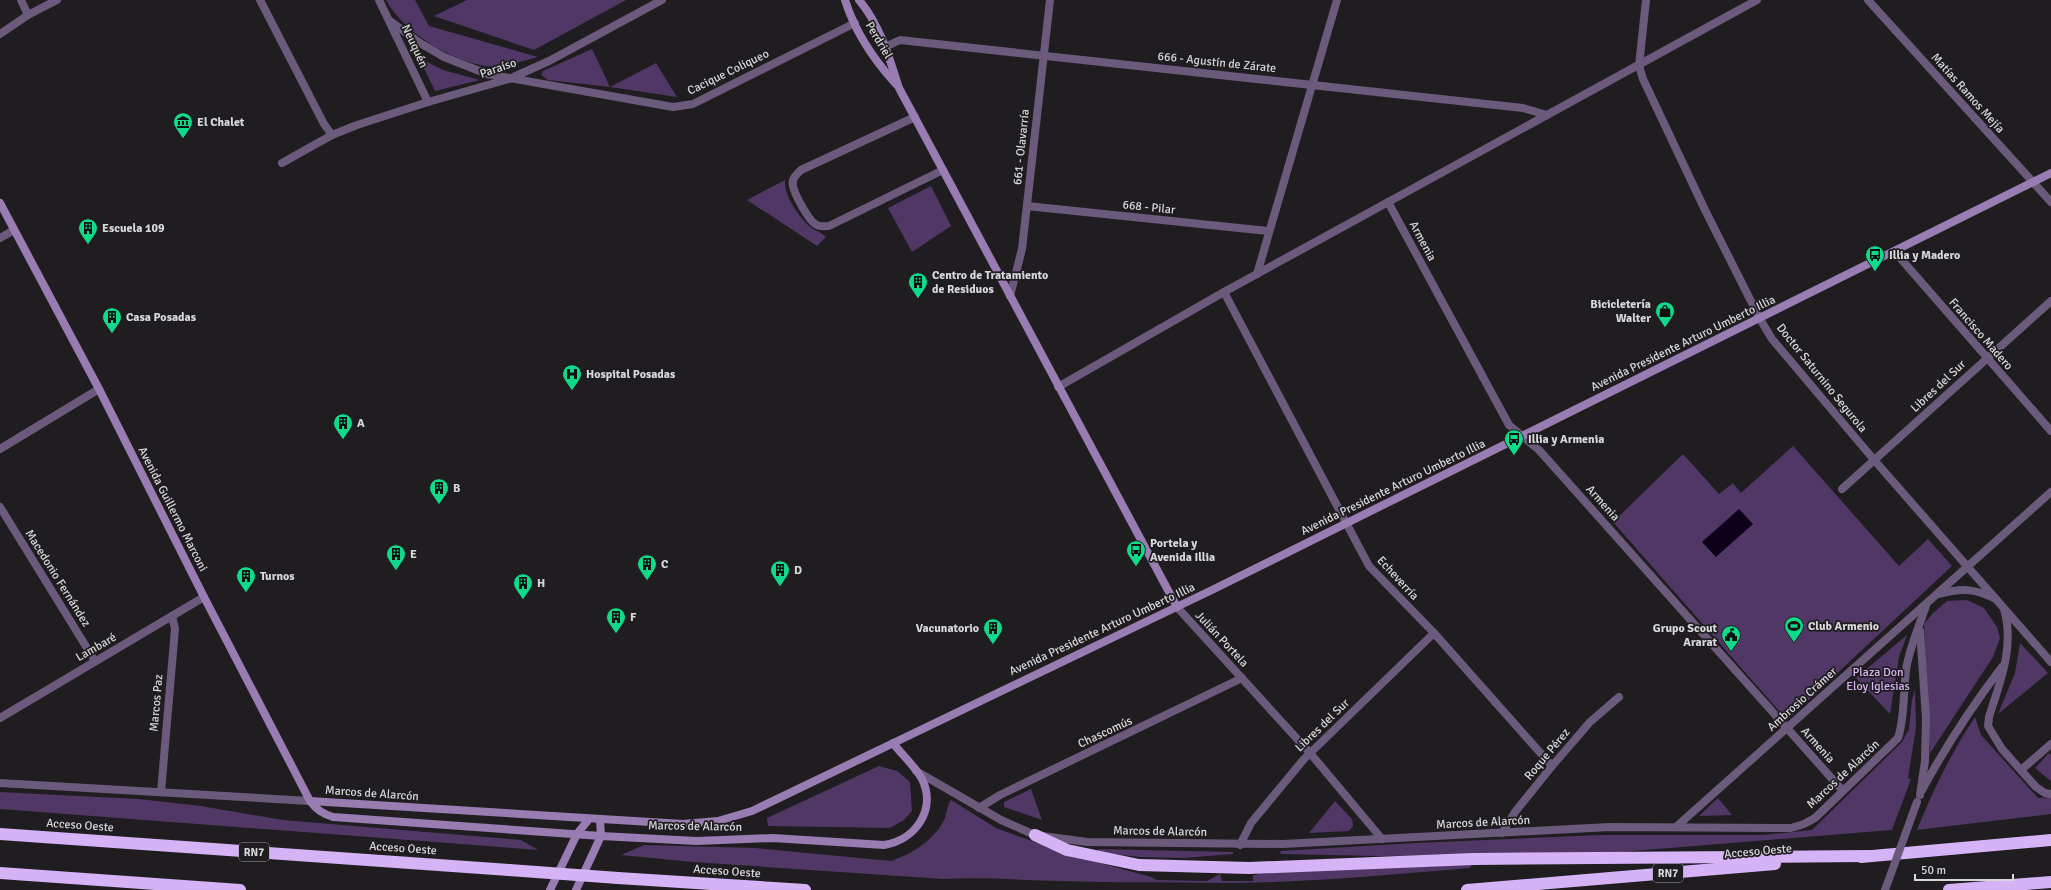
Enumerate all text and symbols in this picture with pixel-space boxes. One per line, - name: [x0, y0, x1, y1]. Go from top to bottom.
- street label: Perdriel: [862, 19, 896, 62]
- street label: Neuquén: [398, 22, 431, 70]
- street label: Cacique Coliqueo: [685, 46, 772, 99]
- street label: 666 - Agustín de Zárate: [1157, 49, 1277, 76]
- street label: Matías Ramos Mejía: [1928, 50, 2007, 136]
- street label: Paraíso: [478, 55, 518, 82]
- street label: 661 - Olavarría: [1010, 108, 1033, 186]
- museum icon: El Chalet: [172, 111, 194, 139]
- place label: El Chalet: [197, 115, 245, 130]
- street label: 668 - Pilar: [1122, 197, 1177, 218]
- building icon: Escuela 109: [77, 217, 99, 245]
- street label: Armenia: [1406, 219, 1439, 264]
- place label: Escuela 109: [102, 221, 165, 236]
- bus stop icon: Illia y Madero: [1864, 244, 1886, 272]
- place label: Illia y Madero: [1889, 248, 1960, 263]
- place label: Centro de Tratamiento de Residuos: [932, 268, 1048, 297]
- building icon: Centro de Tratamiento de Residuos: [907, 271, 929, 299]
- street label: Avenida Presidente Arturo Umberto Illia: [1589, 292, 1778, 395]
- street label: Francisco Madero: [1945, 295, 2016, 373]
- place label: Bicicletería Walter: [1590, 297, 1651, 326]
- shop icon: Bicicletería Walter: [1654, 300, 1676, 328]
- building icon: Casa Posadas: [101, 306, 123, 334]
- place label: Casa Posadas: [126, 310, 197, 325]
- street label: Doctor Saturnino Segurola: [1773, 321, 1870, 436]
- street label: Libres del Sur: [1908, 357, 1969, 416]
- hospital icon: Hospital Posadas: [561, 363, 583, 391]
- place label: Hospital Posadas: [586, 367, 676, 382]
- building icon: A: [332, 412, 354, 440]
- place label: A: [357, 416, 365, 431]
- bus stop icon: Illia y Armenia: [1503, 428, 1525, 456]
- place label: Illia y Armenia: [1528, 432, 1604, 447]
- street label: Avenida Presidente Arturo Umberto Illia: [1299, 436, 1488, 539]
- street label: Avenida Guillermo Marconi: [135, 444, 211, 574]
- building icon: B: [428, 477, 450, 505]
- place label: B: [453, 481, 460, 496]
- street label: Armenia: [1583, 482, 1623, 524]
- street label: Macedonio Fernández: [22, 527, 94, 630]
- place label: Portela y Avenida Illia: [1150, 536, 1215, 565]
- bus stop icon: Portela y Avenida Illia: [1125, 539, 1147, 567]
- building icon: E: [385, 543, 407, 571]
- place label: E: [410, 547, 417, 562]
- building icon: C: [636, 553, 658, 581]
- street label: Echeverría: [1374, 553, 1422, 603]
- place label: C: [661, 557, 669, 572]
- building icon: D: [769, 559, 791, 587]
- place label: D: [794, 563, 802, 578]
- building icon: Turnos: [235, 565, 257, 593]
- place label: Turnos: [260, 569, 295, 584]
- building icon: H: [512, 572, 534, 600]
- place label: H: [537, 576, 545, 591]
- street label: Avenida Presidente Arturo Umberto Illia: [1007, 580, 1198, 679]
- building icon: F: [605, 606, 627, 634]
- street label: Julián Portela: [1192, 608, 1251, 670]
- place label: F: [630, 610, 637, 625]
- sports icon: Club Armenio: [1783, 615, 1805, 643]
- building icon: Vacunatorio: [982, 617, 1004, 645]
- place label: Club Armenio: [1808, 619, 1879, 634]
- place label: Vacunatorio: [916, 621, 979, 636]
- place label: Grupo Scout Ararat: [1653, 621, 1718, 650]
- public building icon: Grupo Scout Ararat: [1720, 624, 1742, 652]
- street label: Lambaré: [73, 630, 119, 665]
- street label: Ambrosio Crámer: [1764, 664, 1841, 735]
- park label: Plaza Don Eloy Iglesias: [1846, 665, 1910, 694]
- street label: Marcos Paz: [147, 674, 166, 732]
- street label: Libres del Sur: [1292, 695, 1353, 755]
- street label: Chascomús: [1076, 713, 1135, 752]
- street label: Armenia: [1798, 724, 1838, 766]
- street label: Roque Pérez: [1521, 725, 1573, 783]
- street label: Marcos de Alarcón: [1804, 737, 1883, 812]
- street label: Marcos de Alarcón: [325, 783, 419, 804]
- street label: Marcos de Alarcón: [1436, 813, 1530, 832]
- street label: Acceso Oeste: [46, 816, 114, 835]
- street label: Marcos de Alarcón: [648, 818, 742, 835]
- street label: Marcos de Alarcón: [1113, 823, 1207, 840]
- street label: Acceso Oeste: [369, 839, 437, 858]
- street label: Acceso Oeste: [1724, 841, 1792, 862]
- road number: RN7: [239, 843, 269, 861]
- scale bar: [1915, 856, 2013, 882]
- street label: Acceso Oeste: [693, 862, 761, 881]
- text: 50 m: [1921, 863, 1946, 878]
- road number: RN7: [1653, 864, 1683, 882]

